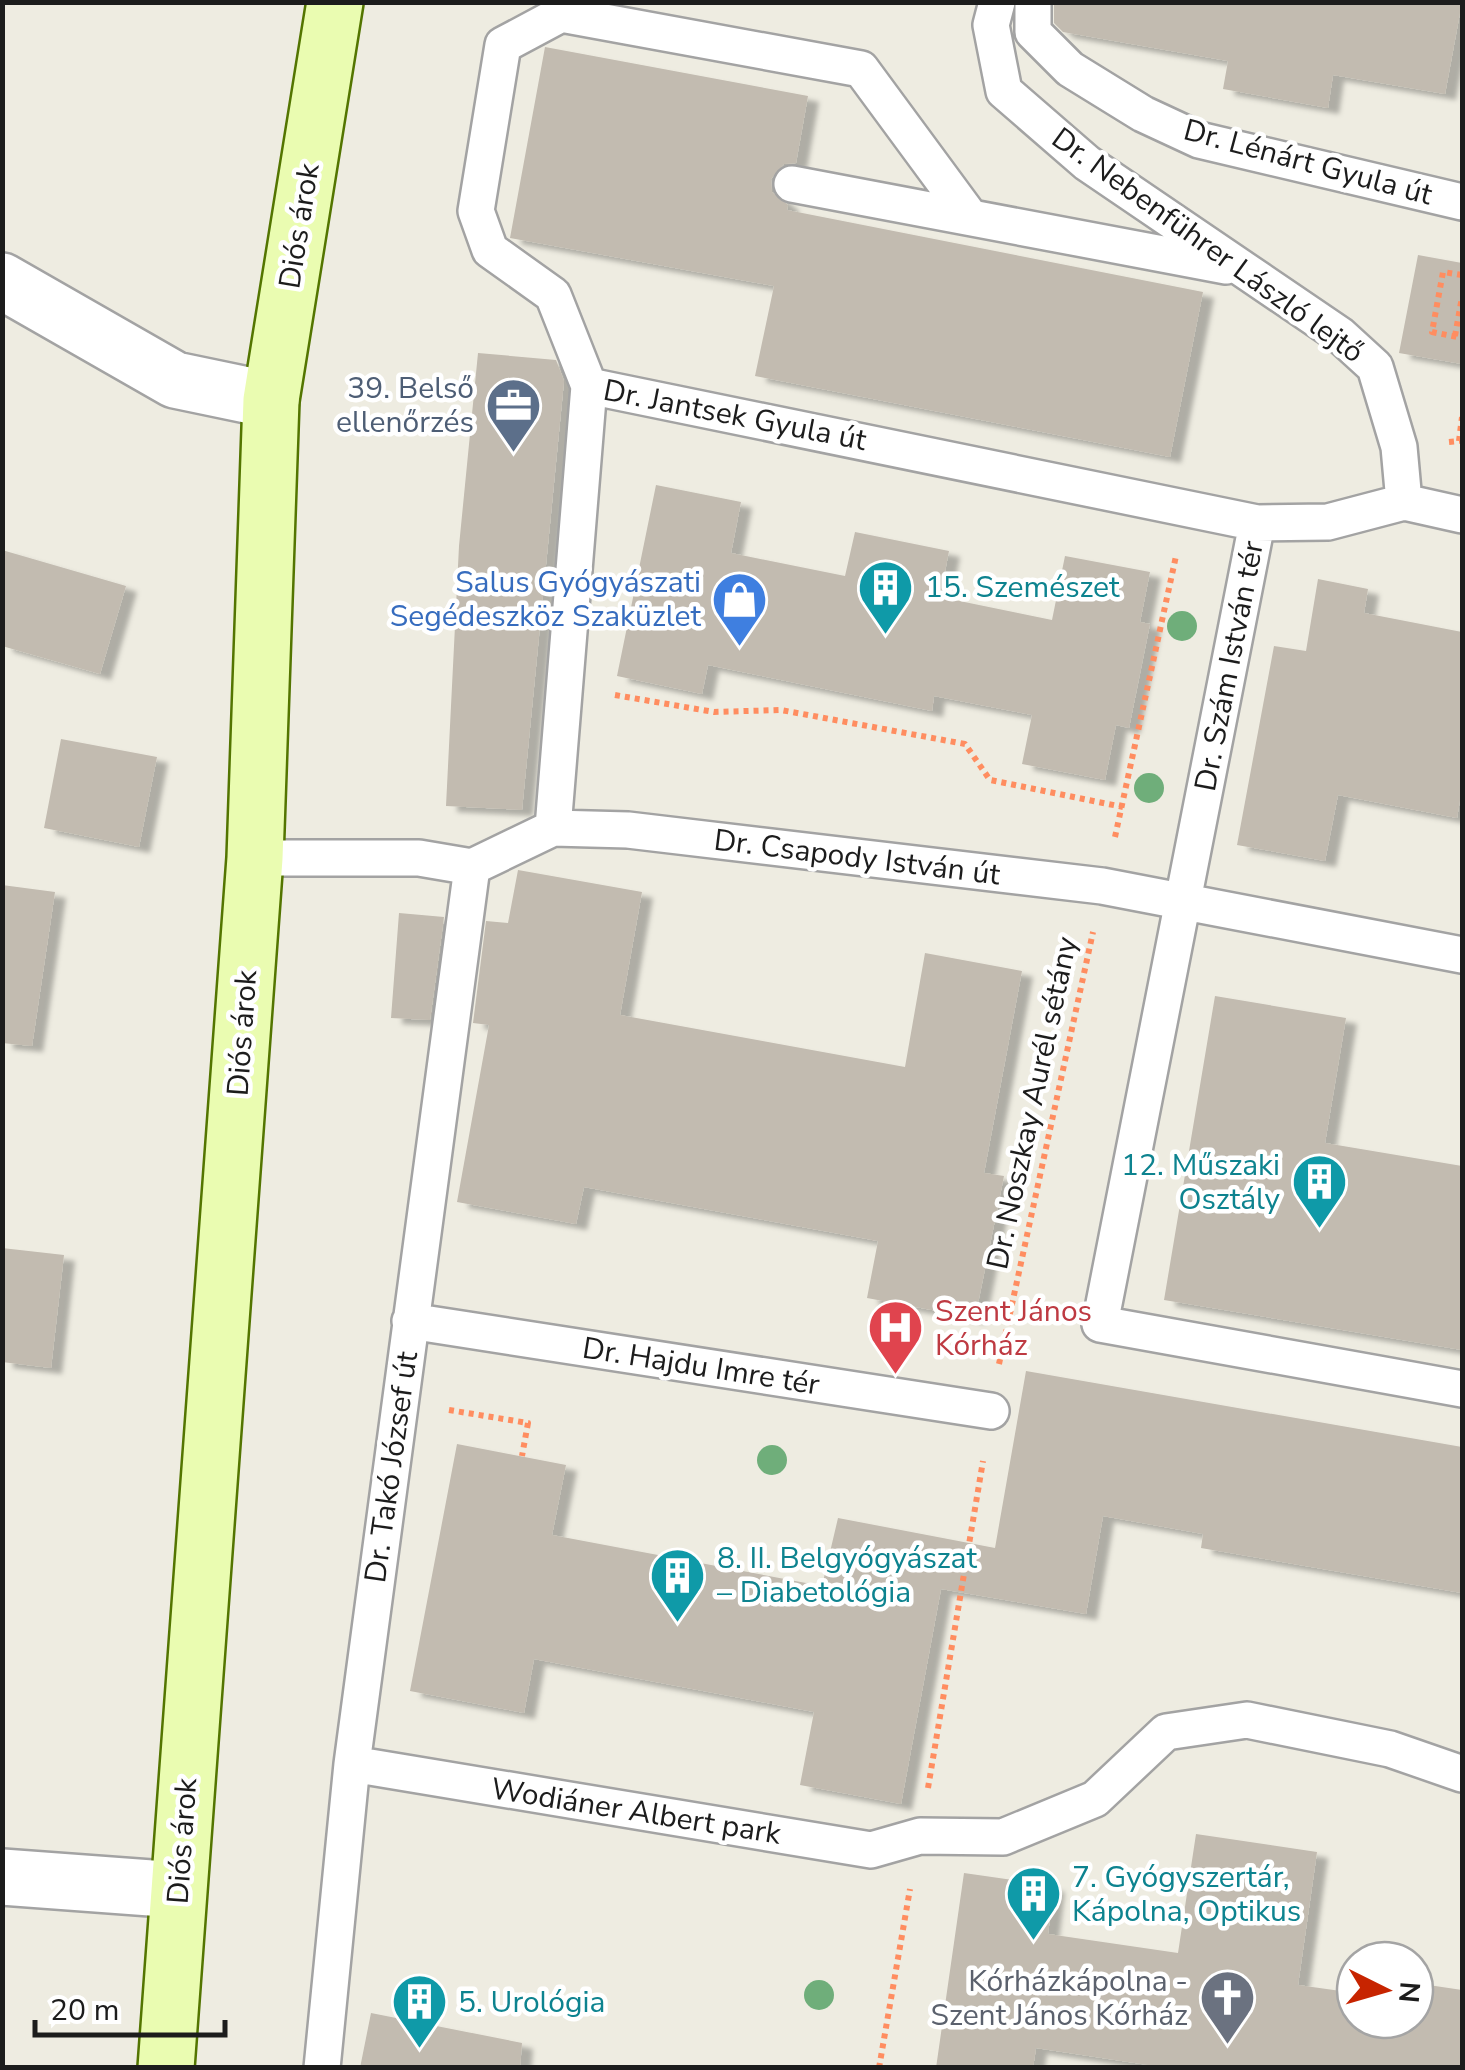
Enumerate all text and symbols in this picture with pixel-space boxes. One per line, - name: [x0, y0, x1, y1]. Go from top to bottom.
- street label: Dr. Lénárt Gyula út: [1179, 110, 1437, 215]
- street label: Dr. Nebenführer László lejtő: [1043, 118, 1372, 373]
- street label: Diós árok: [269, 160, 330, 292]
- place label: 39. Belső ellenőrzés: [336, 368, 474, 443]
- street label: Dr. Jantsek Gyula út: [600, 370, 870, 461]
- office icon: 39. Belső ellenőrzés: [483, 375, 543, 454]
- street label: Dr. Szám István tér: [1185, 537, 1274, 795]
- building icon: 15. Szemészet: [856, 557, 916, 636]
- place label: Salus Gyógyászati Segédeszköz Szaküzlet: [390, 562, 701, 637]
- place label: 15. Szemészet: [925, 567, 1120, 608]
- shop icon: Salus Gyógyászati Segédeszköz Szaküzlet: [710, 569, 770, 648]
- street label: Dr. Csapody István út: [712, 820, 1003, 895]
- street label: Dr. Noszkay Aurél sétány: [977, 933, 1088, 1273]
- street label: Diós árok: [218, 968, 267, 1097]
- place label: 12. Műszaki Osztály: [1121, 1145, 1281, 1220]
- building icon: 12. Műszaki Osztály: [1289, 1152, 1349, 1231]
- place label: Szent János Kórház: [935, 1291, 1092, 1366]
- hospital icon: Szent János Kórház: [866, 1298, 926, 1377]
- street label: Dr. Hajdu Imre tér: [579, 1328, 823, 1406]
- street label: Dr. Takó József út: [355, 1348, 428, 1585]
- place label: 8. II. Belgyógyászat – Diabetológia: [717, 1538, 977, 1613]
- building icon: 8. II. Belgyógyászat – Diabetológia: [648, 1545, 708, 1624]
- street label: Wodiáner Albert park: [488, 1768, 785, 1855]
- street label: Diós árok: [158, 1776, 207, 1905]
- place label: 7. Gyógyszertár, Kápolna, Optikus: [1072, 1857, 1301, 1932]
- building icon: 7. Gyógyszertár, Kápolna, Optikus: [1003, 1864, 1063, 1943]
- north arrow: [1335, 1940, 1435, 2040]
- place label: Kórházkápolna - Szent János Kórház: [931, 1961, 1188, 2036]
- church icon: Kórházkápolna - Szent János Kórház: [1197, 1968, 1257, 2047]
- building icon: 5. Urológia: [389, 1972, 449, 2051]
- scale bar: [35, 1975, 225, 2037]
- text: N: [1389, 1980, 1429, 2004]
- place label: 5. Urológia: [458, 1982, 605, 2023]
- text: 20 m: [50, 1990, 119, 2031]

